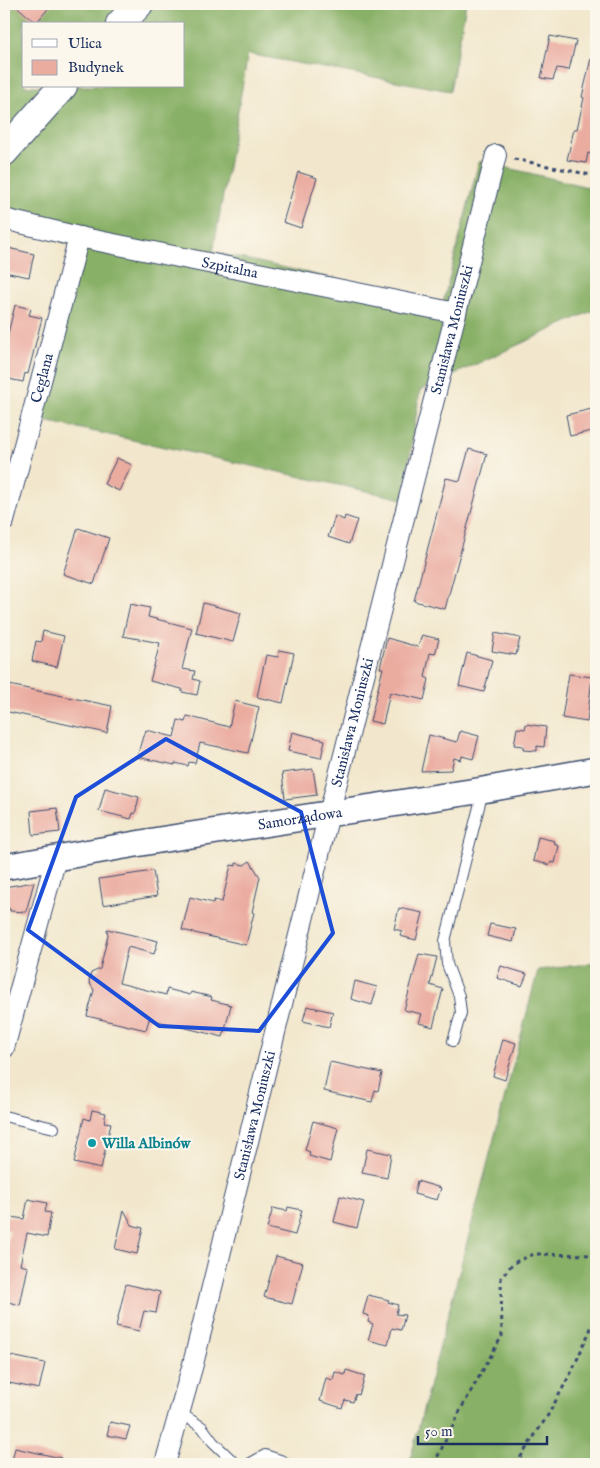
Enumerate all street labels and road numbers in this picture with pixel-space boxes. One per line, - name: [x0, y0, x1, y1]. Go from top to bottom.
- street label: Szpitalna: [200, 253, 260, 283]
- street label: Stanisława Moniuszki: [427, 263, 478, 396]
- street label: Ceglana: [27, 351, 58, 405]
- street label: Stanisława Moniuszki: [327, 656, 378, 789]
- street label: Samorządowa: [257, 803, 344, 835]
- street label: Stanisława Moniuszki: [230, 1049, 280, 1182]

